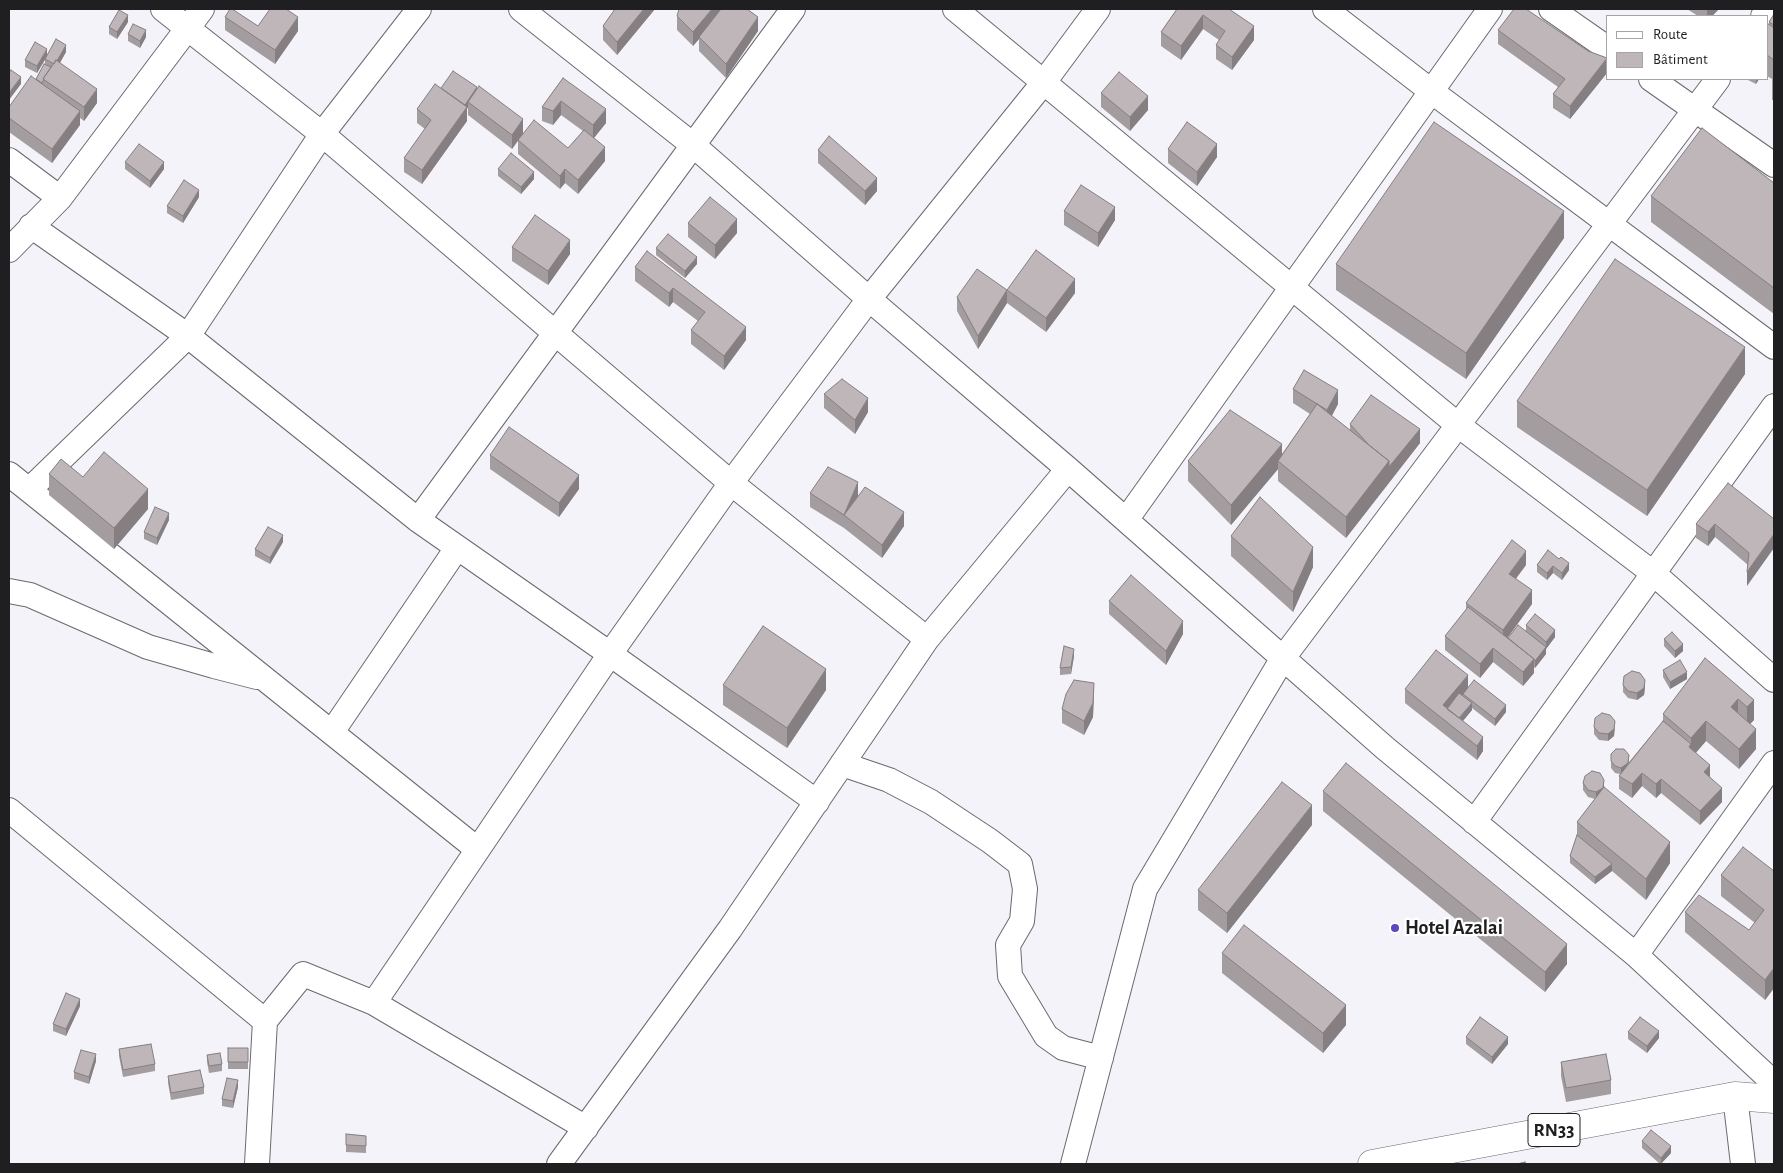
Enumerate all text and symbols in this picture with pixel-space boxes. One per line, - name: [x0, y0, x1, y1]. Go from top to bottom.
- legend: [1606, 15, 1768, 80]
- text: Route: [1653, 27, 1687, 42]
- text: Bâtiment: [1653, 52, 1708, 67]
- place label: Hotel Azalai: [1405, 916, 1503, 940]
- marker: Hotel Azalai: [1389, 922, 1401, 934]
- road number: RN33: [1528, 1114, 1580, 1146]

